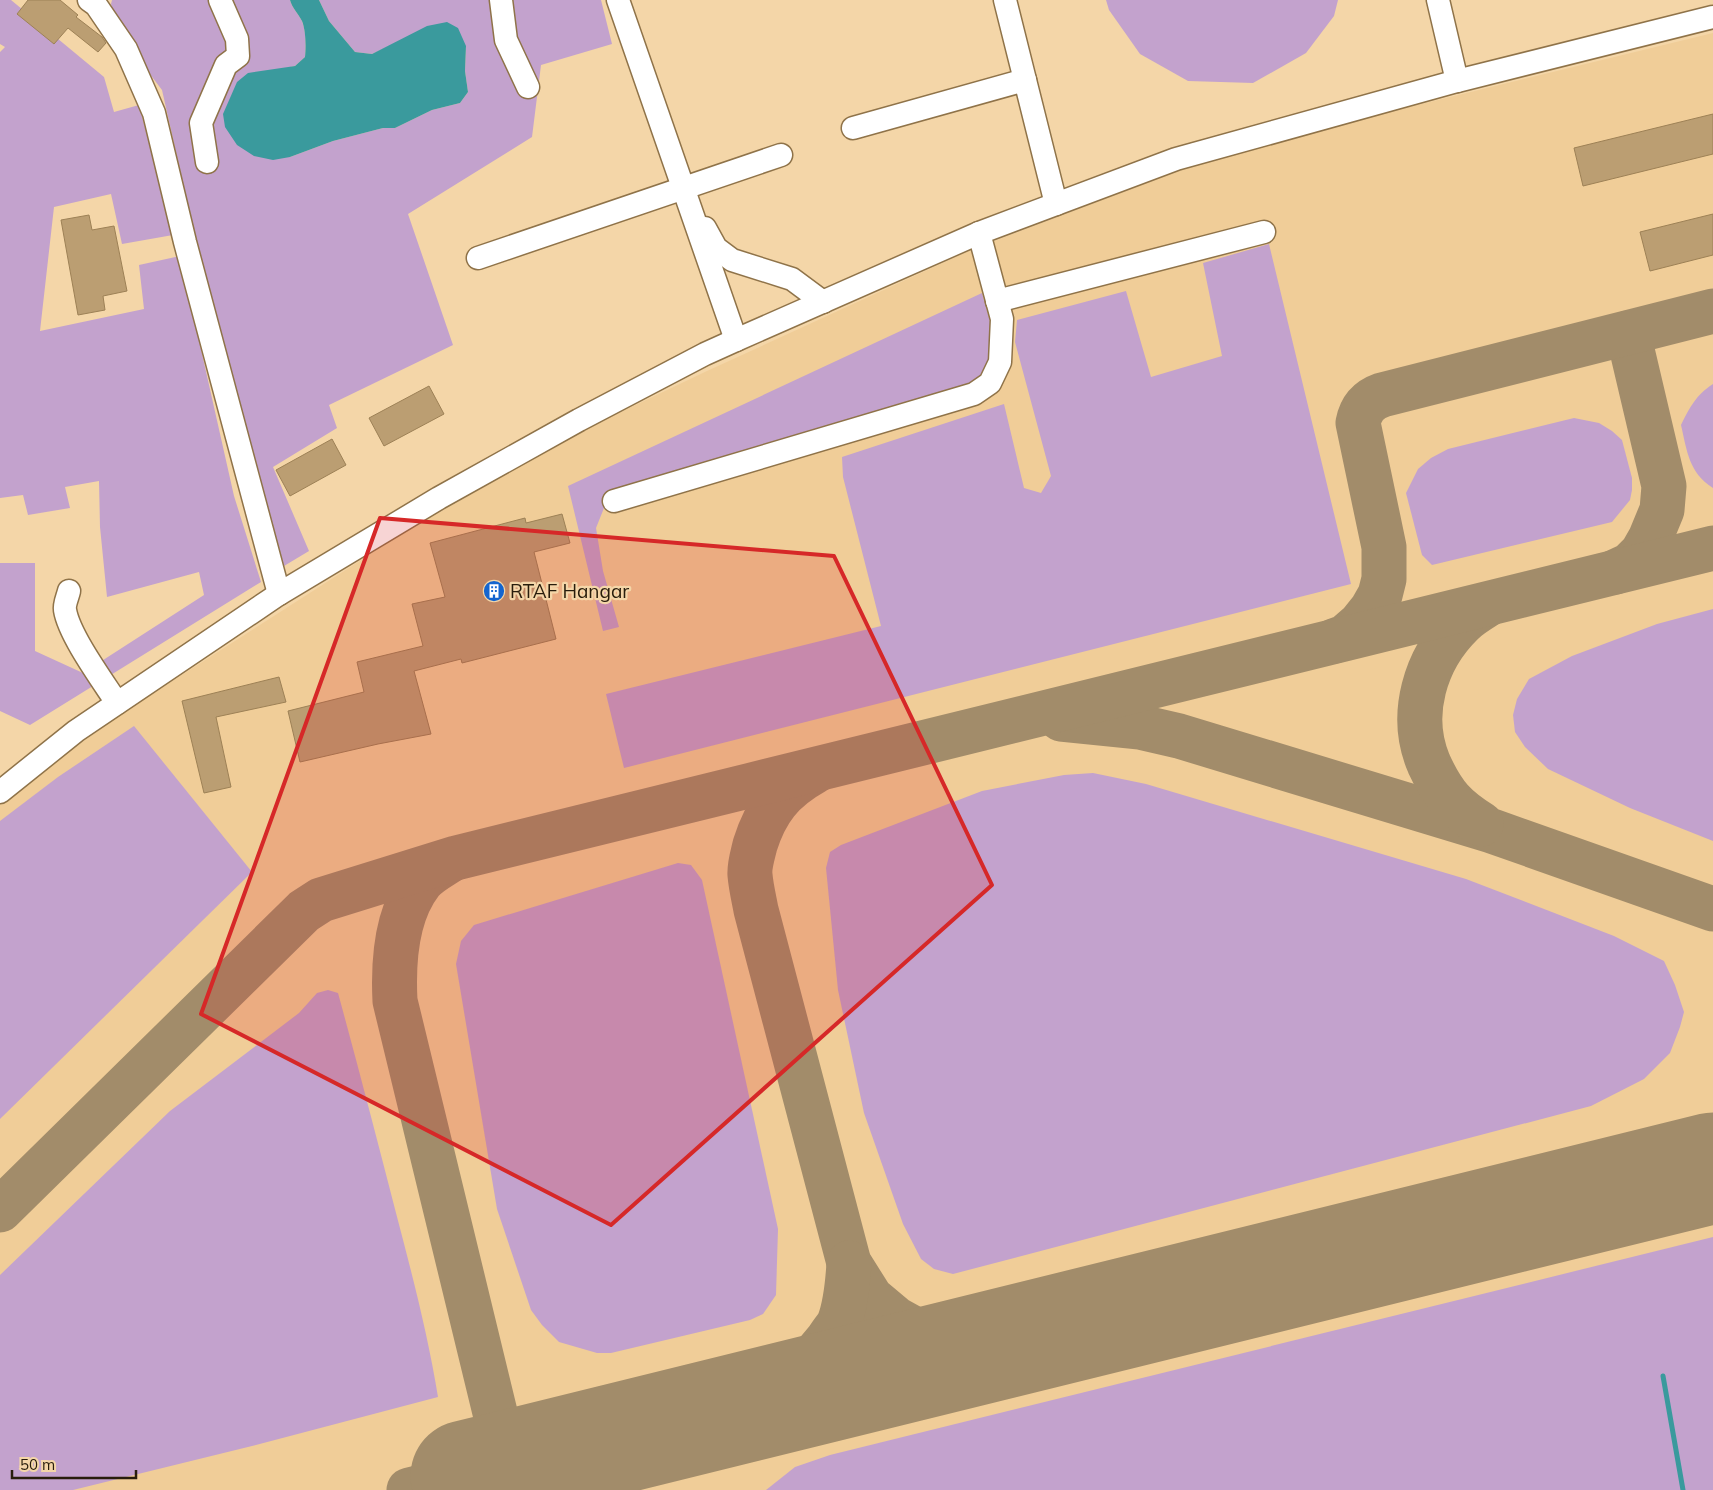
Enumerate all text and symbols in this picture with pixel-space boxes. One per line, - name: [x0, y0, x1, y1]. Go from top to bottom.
- building icon: RTAF Hangar: [482, 579, 506, 603]
- place label: RTAF Hangar: [510, 579, 629, 603]
- scale bar: [12, 1448, 136, 1480]
- text: 50 m: [20, 1455, 55, 1474]

